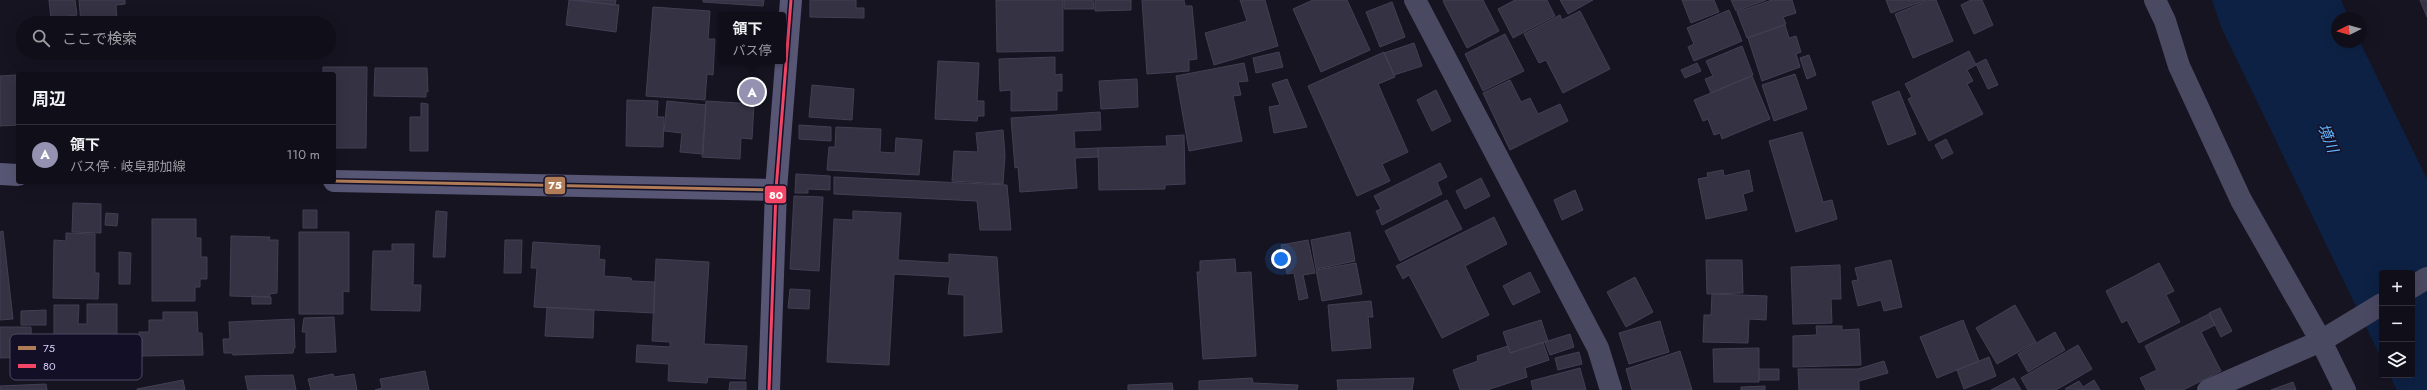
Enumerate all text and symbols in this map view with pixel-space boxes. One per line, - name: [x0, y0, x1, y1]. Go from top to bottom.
- popup: [718, 12, 786, 64]
- north arrow: [2331, 12, 2367, 48]
- search box: [16, 16, 336, 60]
- text: 領下: [732, 18, 763, 40]
- icon: search: [30, 27, 52, 49]
- text: ここで検索: [62, 28, 137, 50]
- text: バス停: [732, 41, 772, 60]
- pin: A: [739, 77, 765, 107]
- text: 周辺: [32, 87, 66, 111]
- water label: 境川: [2312, 120, 2345, 158]
- text: 領下: [70, 134, 100, 156]
- text: A: [40, 145, 50, 164]
- text: 110 m: [286, 145, 320, 164]
- text: バス停 · 岐阜那加線: [70, 157, 186, 176]
- line badge: 75: [544, 176, 566, 195]
- text: 75: [548, 177, 562, 193]
- line badge: 80: [764, 185, 787, 204]
- text: 80: [769, 187, 783, 203]
- your location: [1271, 249, 1291, 269]
- map controls: [2379, 270, 2415, 378]
- button: +: [2379, 270, 2415, 306]
- button: −: [2379, 306, 2415, 342]
- legend: [10, 334, 142, 380]
- text: 75: [43, 340, 55, 356]
- button: layers: [2379, 342, 2415, 378]
- text: 80: [43, 358, 56, 374]

